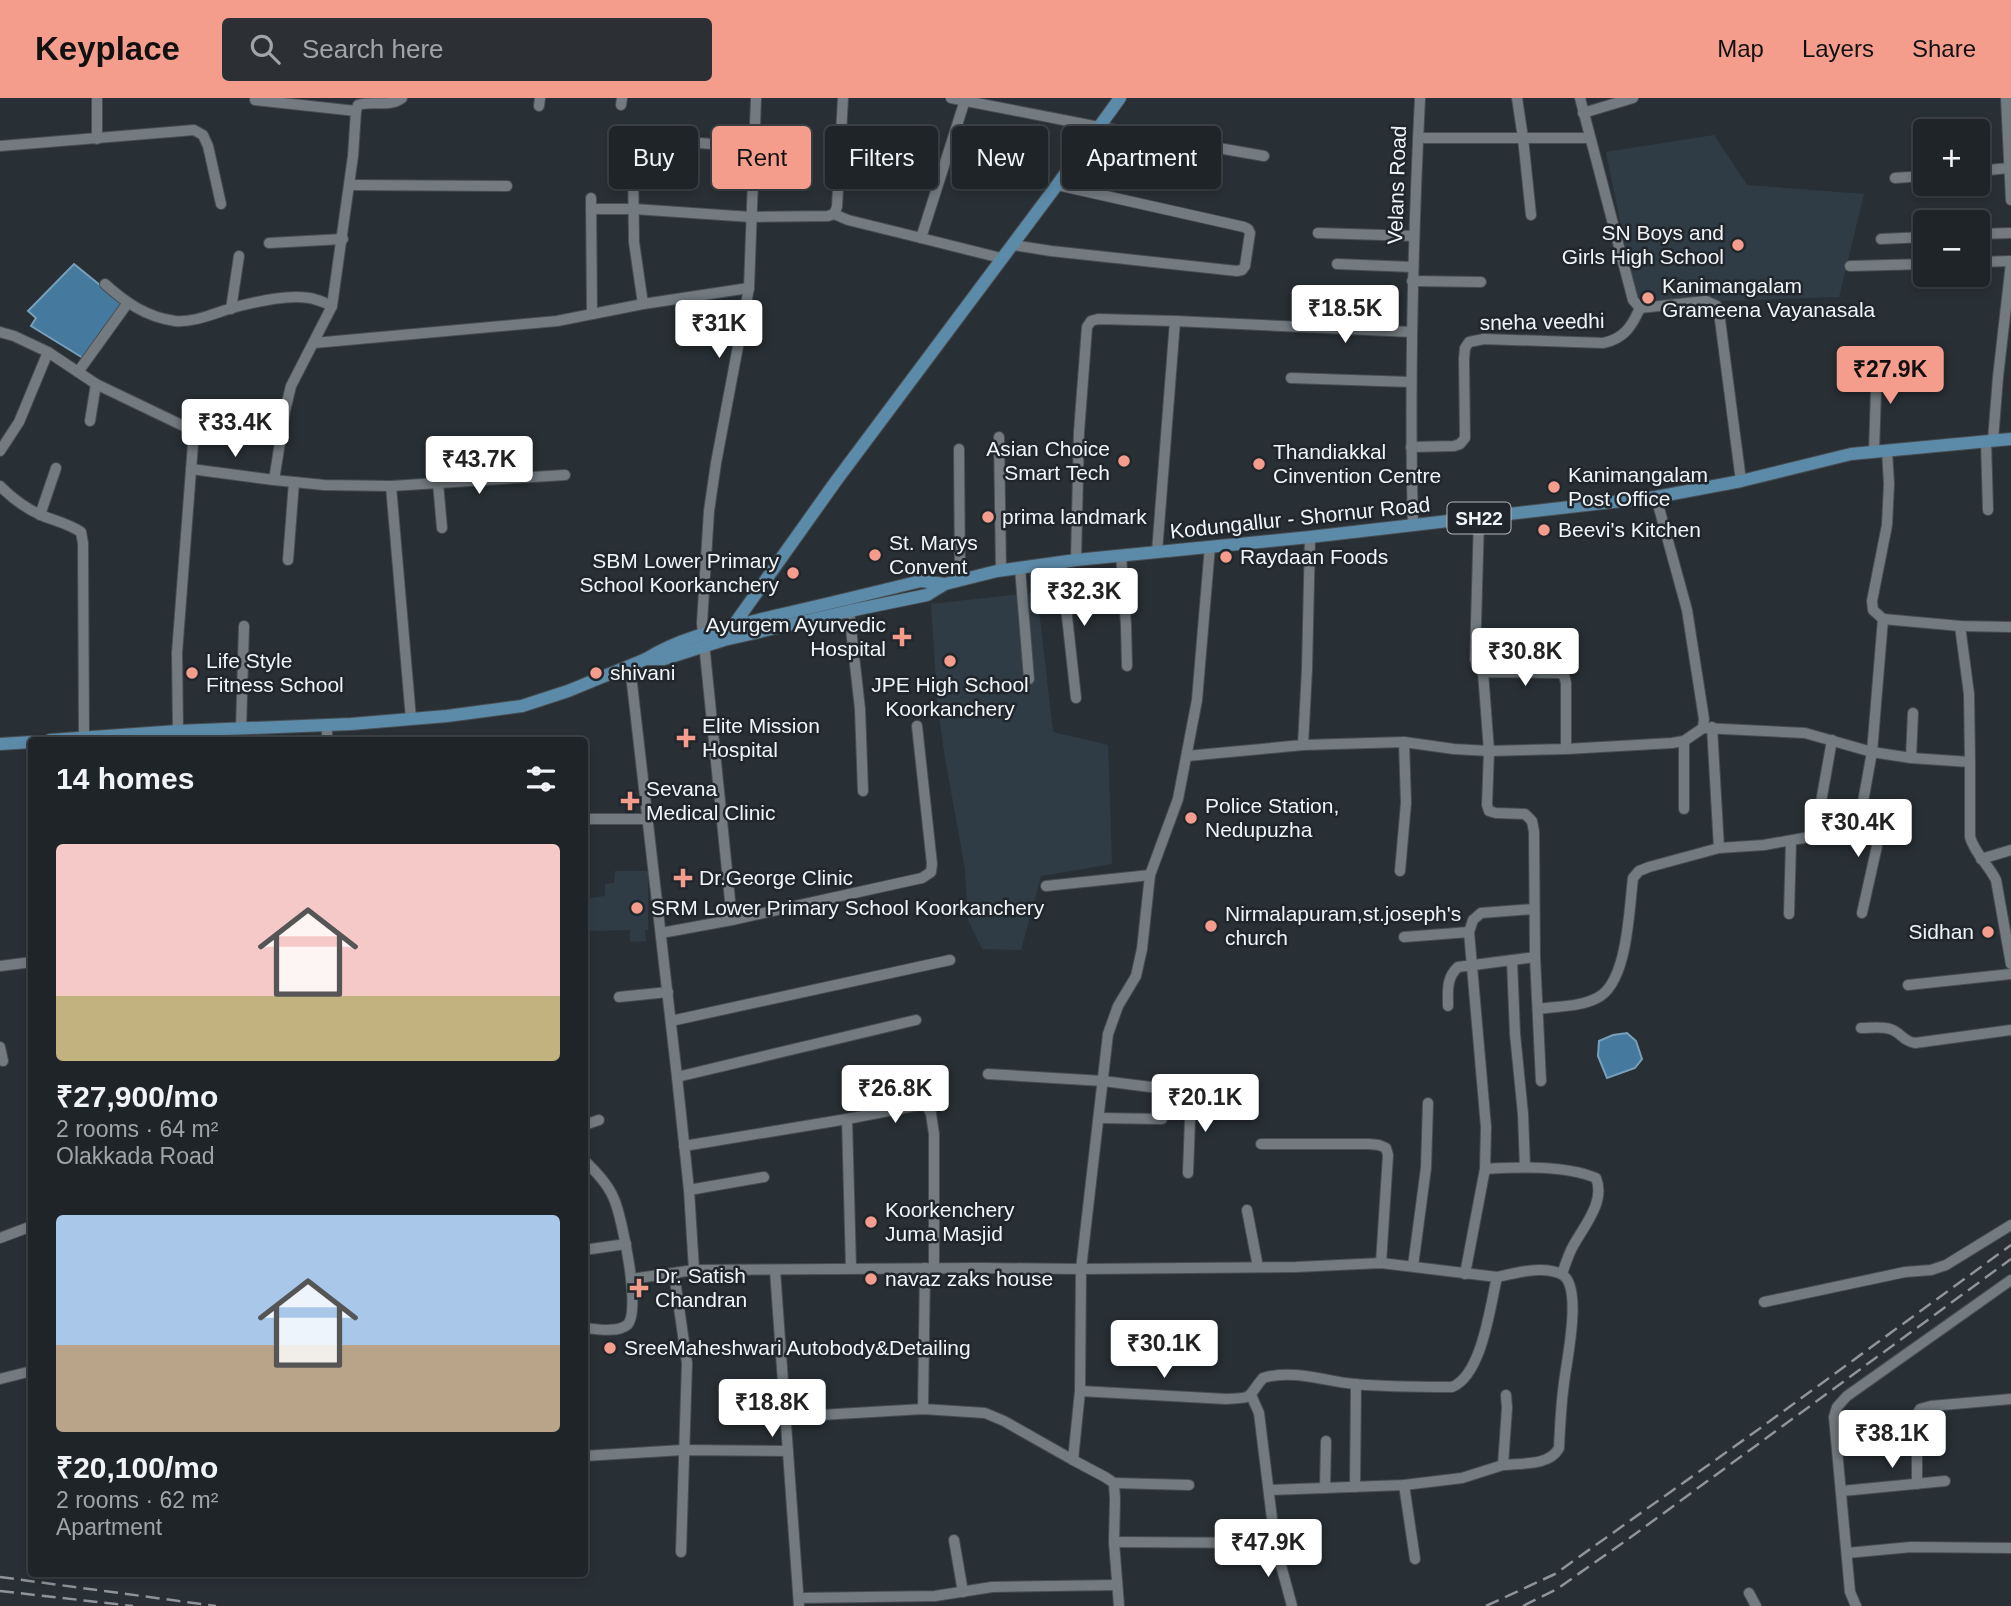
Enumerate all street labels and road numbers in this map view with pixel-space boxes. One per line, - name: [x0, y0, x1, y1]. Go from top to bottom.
- street label: Velans Road: [1383, 125, 1410, 245]
- street label: sneha veedhi: [1479, 309, 1605, 334]
- street label: Kodungallur - Shornur Road: [1169, 492, 1431, 543]
- road number: SH22: [1448, 502, 1510, 534]

